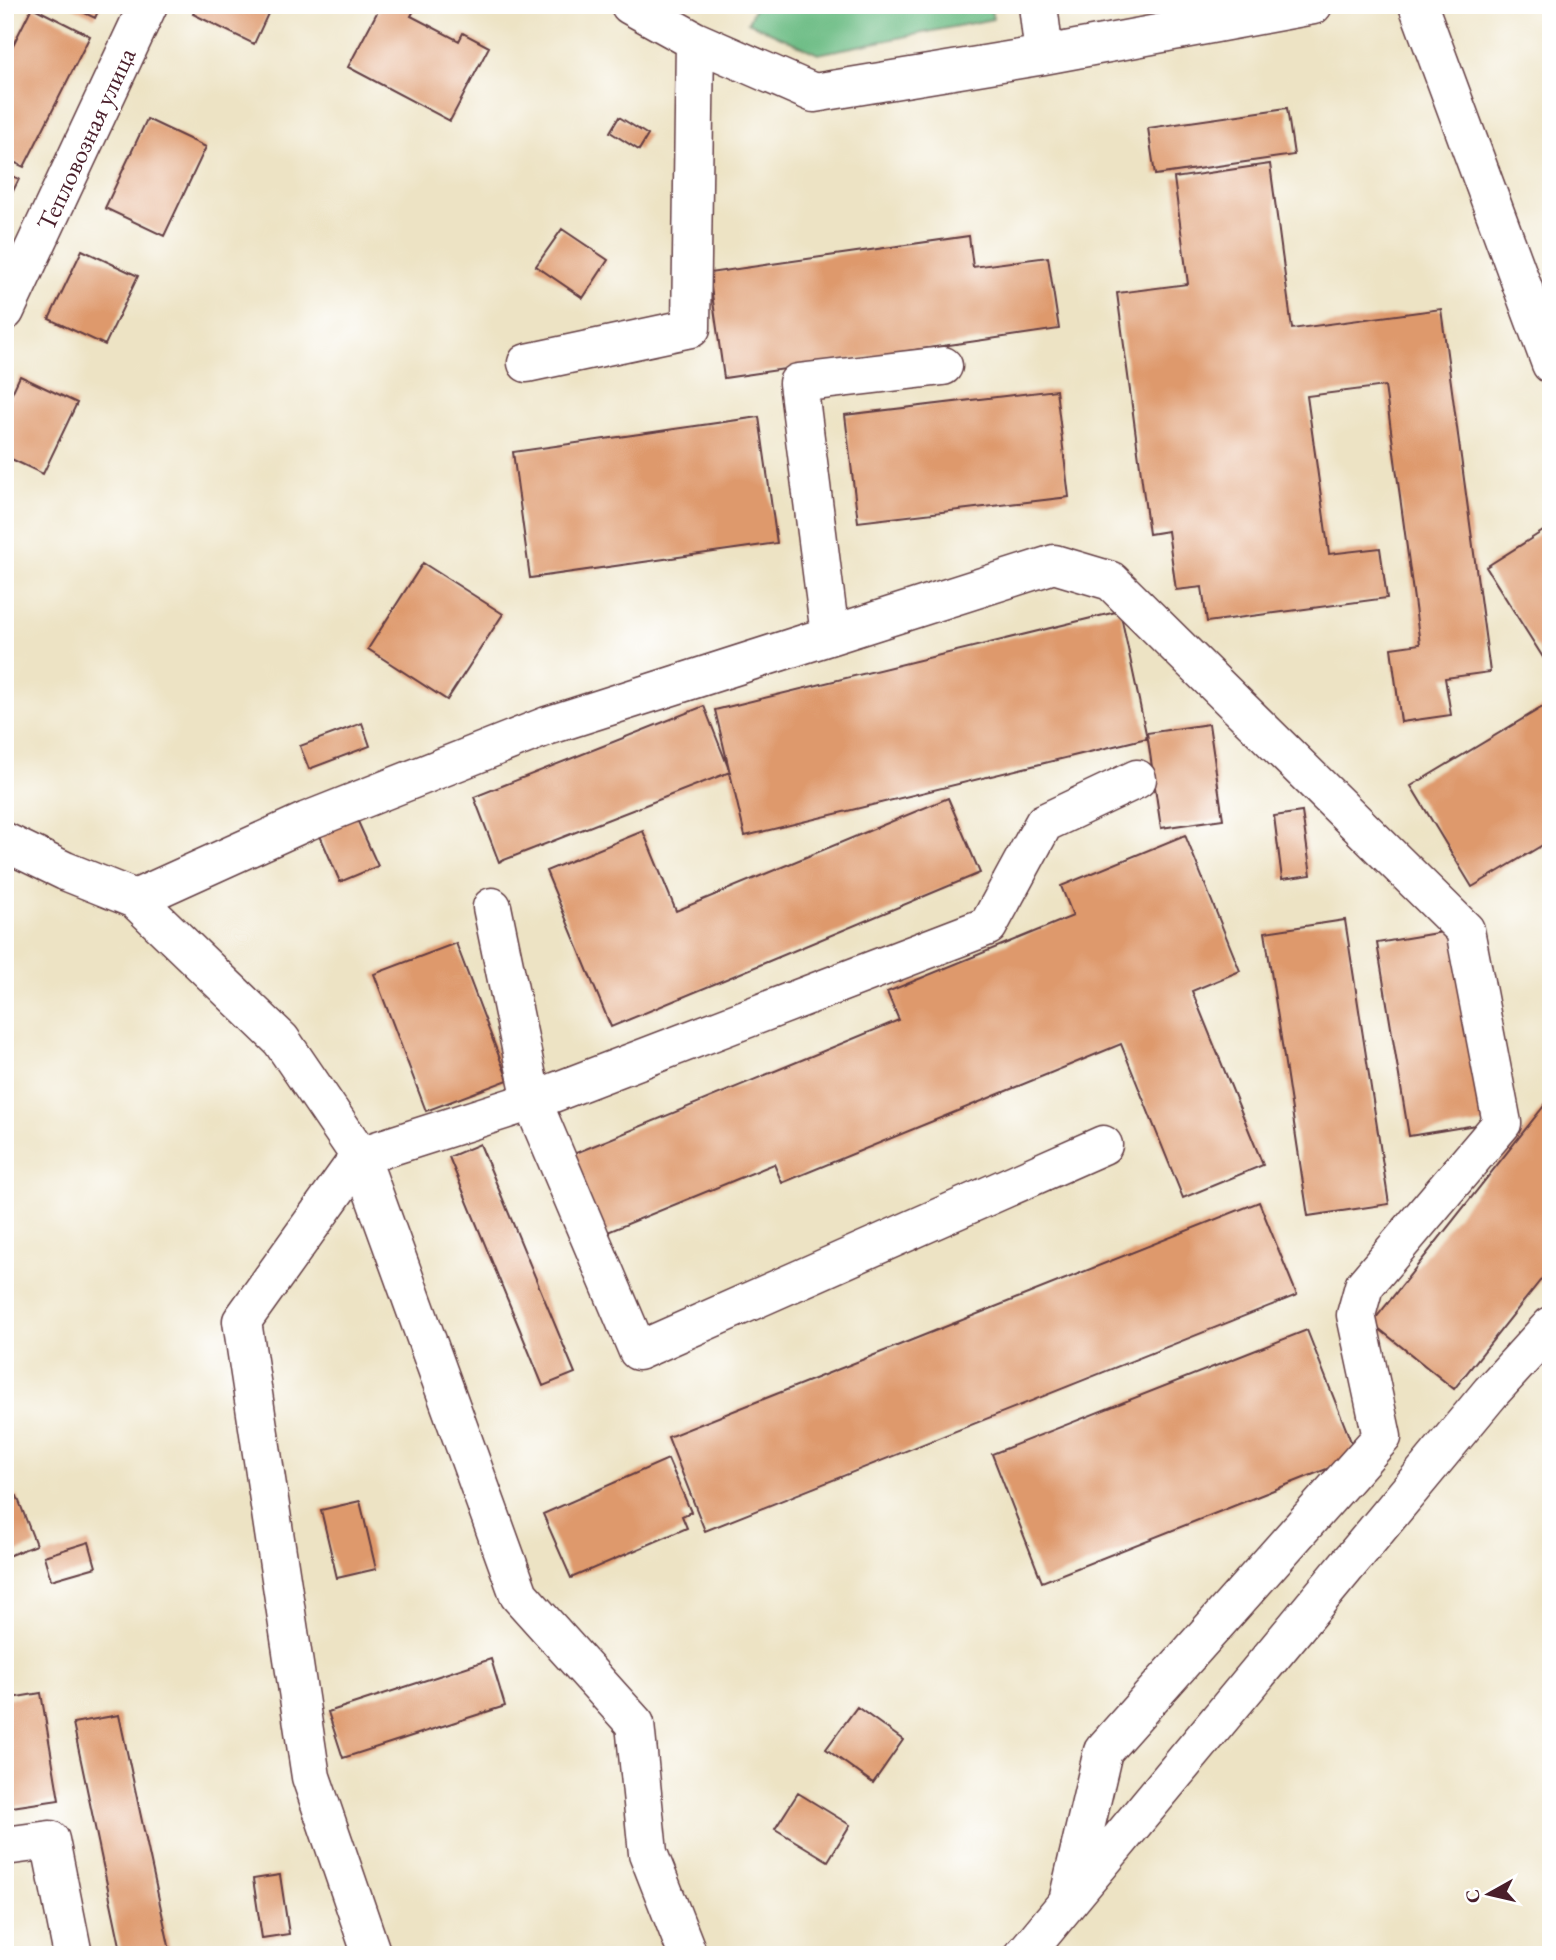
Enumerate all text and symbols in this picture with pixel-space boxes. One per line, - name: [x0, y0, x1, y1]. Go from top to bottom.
- street label: Тепловозная улица: [29, 41, 144, 236]
- north arrow: [1454, 1858, 1524, 1928]
- text: С: [1459, 1888, 1486, 1905]

